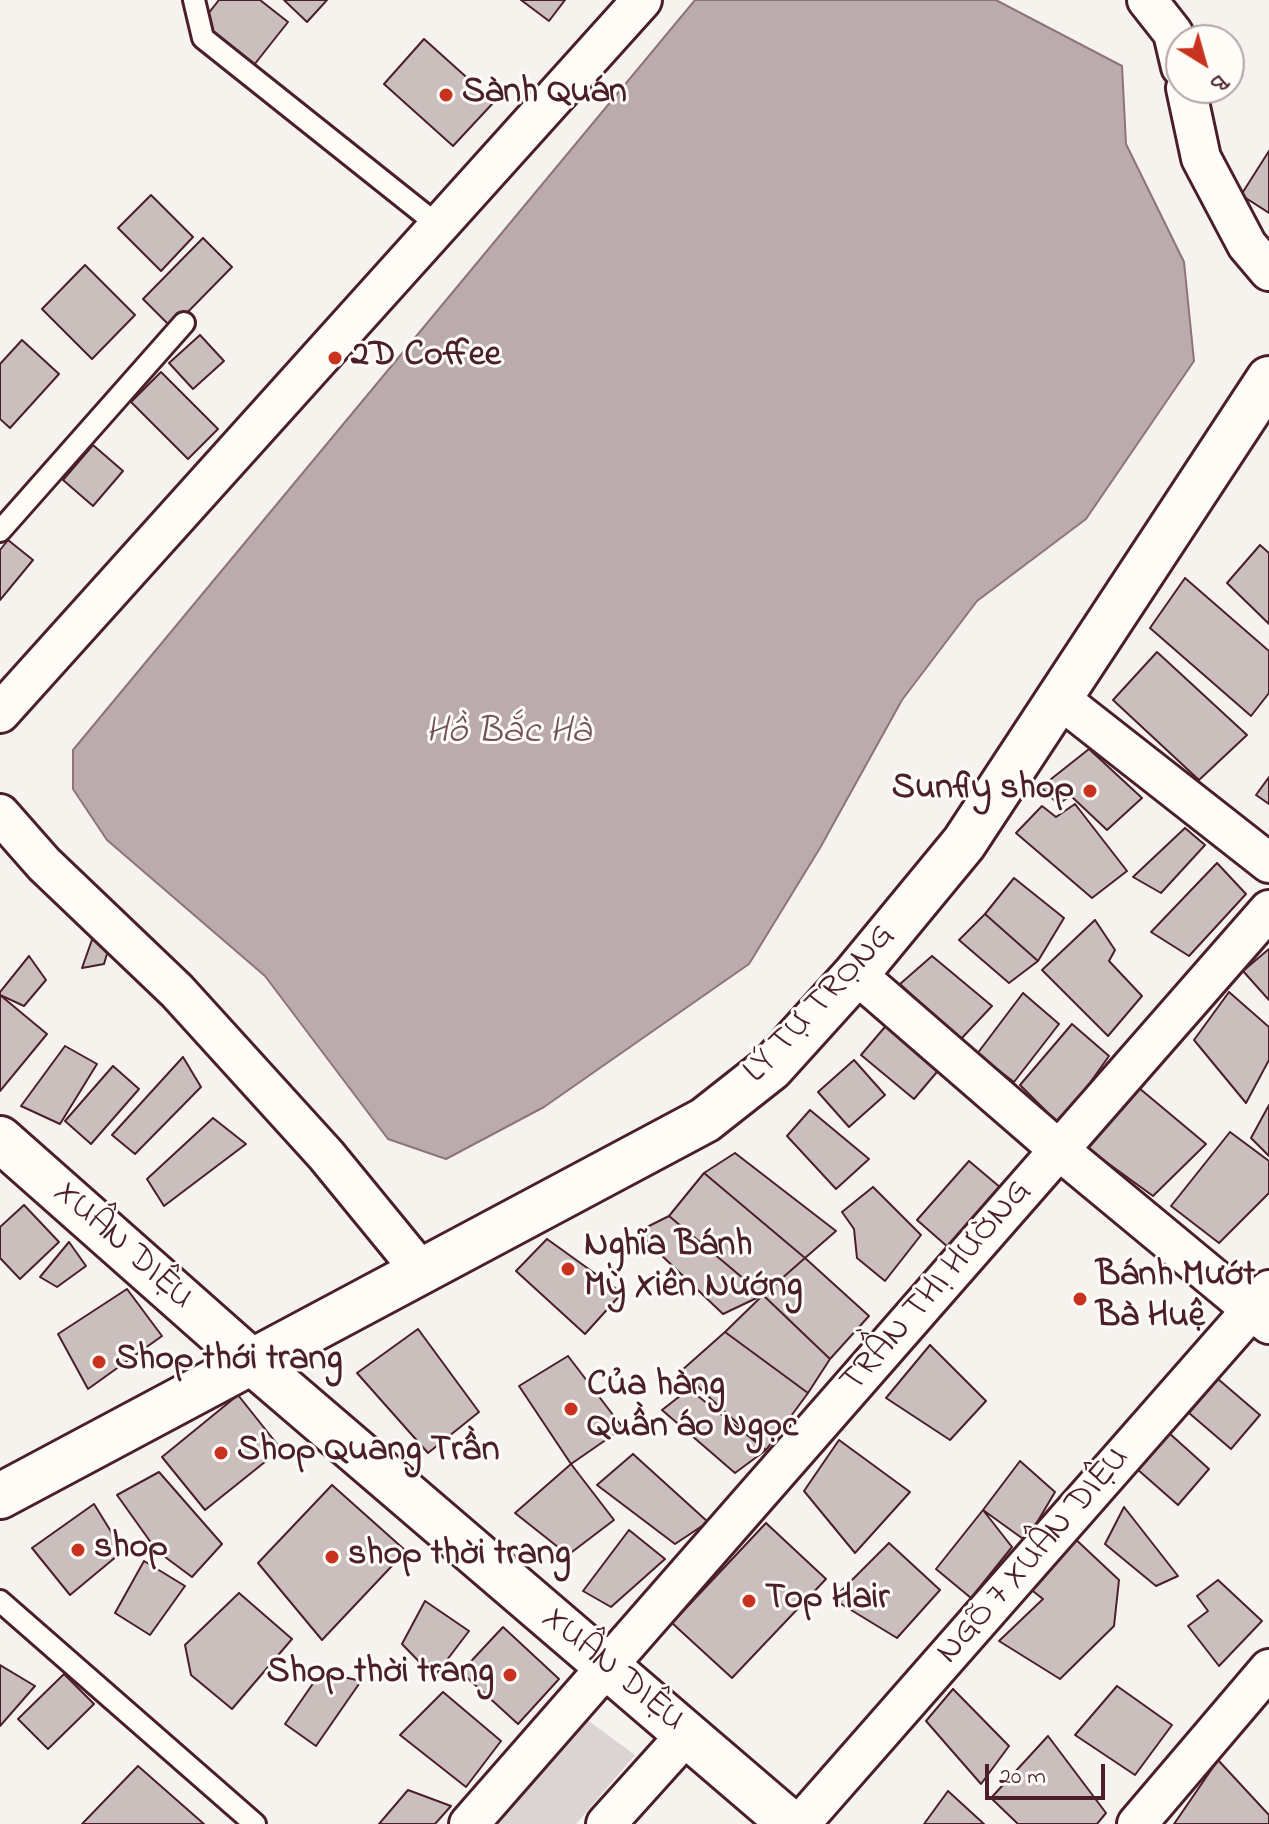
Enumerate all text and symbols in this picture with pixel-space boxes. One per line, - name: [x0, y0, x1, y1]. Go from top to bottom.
- north arrow: [1165, 24, 1245, 104]
- text: B: [1203, 64, 1234, 99]
- place label: Sành Quán: [462, 73, 627, 117]
- marker: Sành Quán: [437, 86, 455, 104]
- place label: 2D Coffee: [351, 336, 501, 380]
- marker: 2D Coffee: [326, 349, 344, 367]
- water label: Hồ Bắc Hà: [425, 712, 591, 758]
- place label: Sunfly shop: [892, 769, 1074, 813]
- marker: Sunfly shop: [1081, 782, 1099, 800]
- street label: LÝ TỰ TRỌNG: [736, 916, 906, 1094]
- street label: TRẦN THỊ HƯỜNG: [833, 1172, 1043, 1404]
- street label: XUÂN DIỆU: [43, 1173, 201, 1321]
- place label: Nghĩa Bánh Mỳ Xiên Nướng: [584, 1226, 802, 1311]
- place label: Bánh Mướt Bà Huệ: [1096, 1256, 1255, 1341]
- marker: Nghĩa Bánh Mỳ Xiên Nướng: [559, 1260, 577, 1278]
- marker: Bánh Mướt Bà Huệ: [1071, 1290, 1089, 1308]
- place label: Shop thới trang: [115, 1340, 343, 1384]
- marker: Shop thới trang: [90, 1353, 108, 1371]
- place label: Của hàng Quần áo Ngọc: [587, 1366, 798, 1451]
- marker: Của hàng Quần áo Ngọc: [562, 1400, 580, 1418]
- place label: Shop Quang Trần: [237, 1431, 500, 1475]
- street label: NGÕ 7 XUÂN DIỆU: [929, 1439, 1141, 1675]
- marker: Shop Quang Trần: [212, 1444, 230, 1462]
- place label: shop: [94, 1528, 168, 1572]
- place label: shop thời trang: [348, 1535, 571, 1579]
- marker: shop: [69, 1541, 87, 1559]
- marker: shop thời trang: [323, 1548, 341, 1566]
- place label: Top Hair: [765, 1579, 889, 1623]
- marker: Top Hair: [740, 1592, 758, 1610]
- street label: XUÂN DIỆU: [532, 1599, 692, 1743]
- place label: Shop thời trang: [266, 1653, 494, 1697]
- marker: Shop thời trang: [501, 1666, 519, 1684]
- scale bar: [989, 1748, 1109, 1798]
- text: 20 m: [999, 1760, 1046, 1795]

